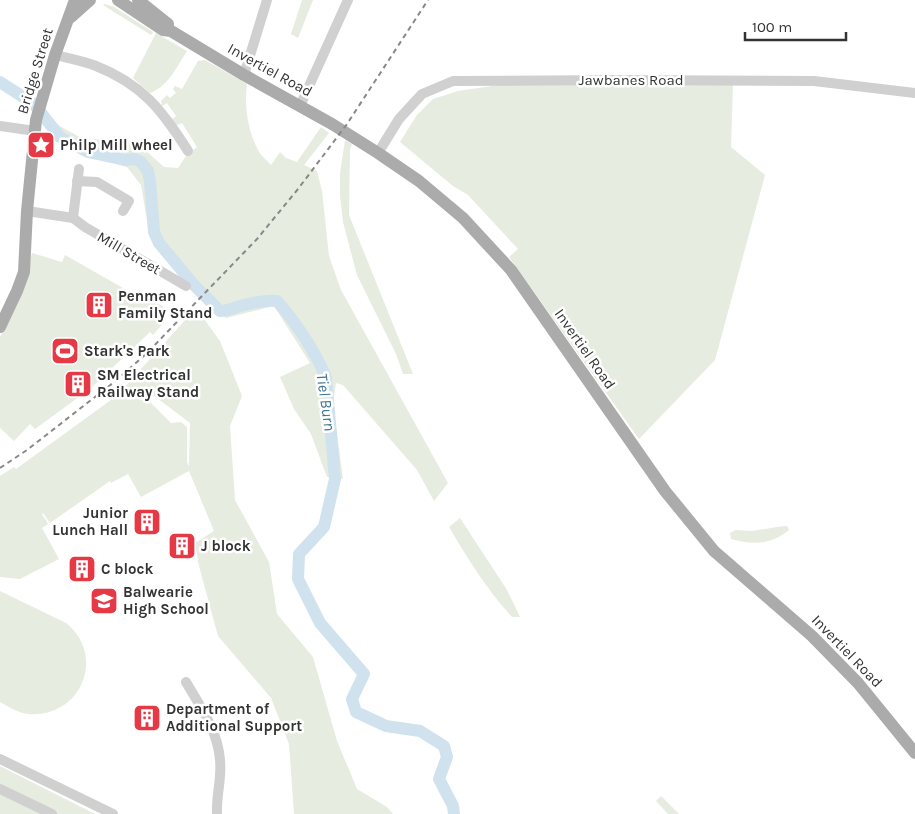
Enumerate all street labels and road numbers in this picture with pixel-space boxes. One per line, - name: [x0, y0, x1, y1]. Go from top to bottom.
- street label: Bridge Street: [13, 25, 57, 116]
- street label: Invertiel Road: [225, 39, 315, 101]
- street label: Jawbanes Road: [578, 71, 684, 89]
- street label: Mill Street: [94, 228, 164, 279]
- street label: Invertiel Road: [551, 305, 619, 393]
- street label: Invertiel Road: [808, 611, 886, 691]

